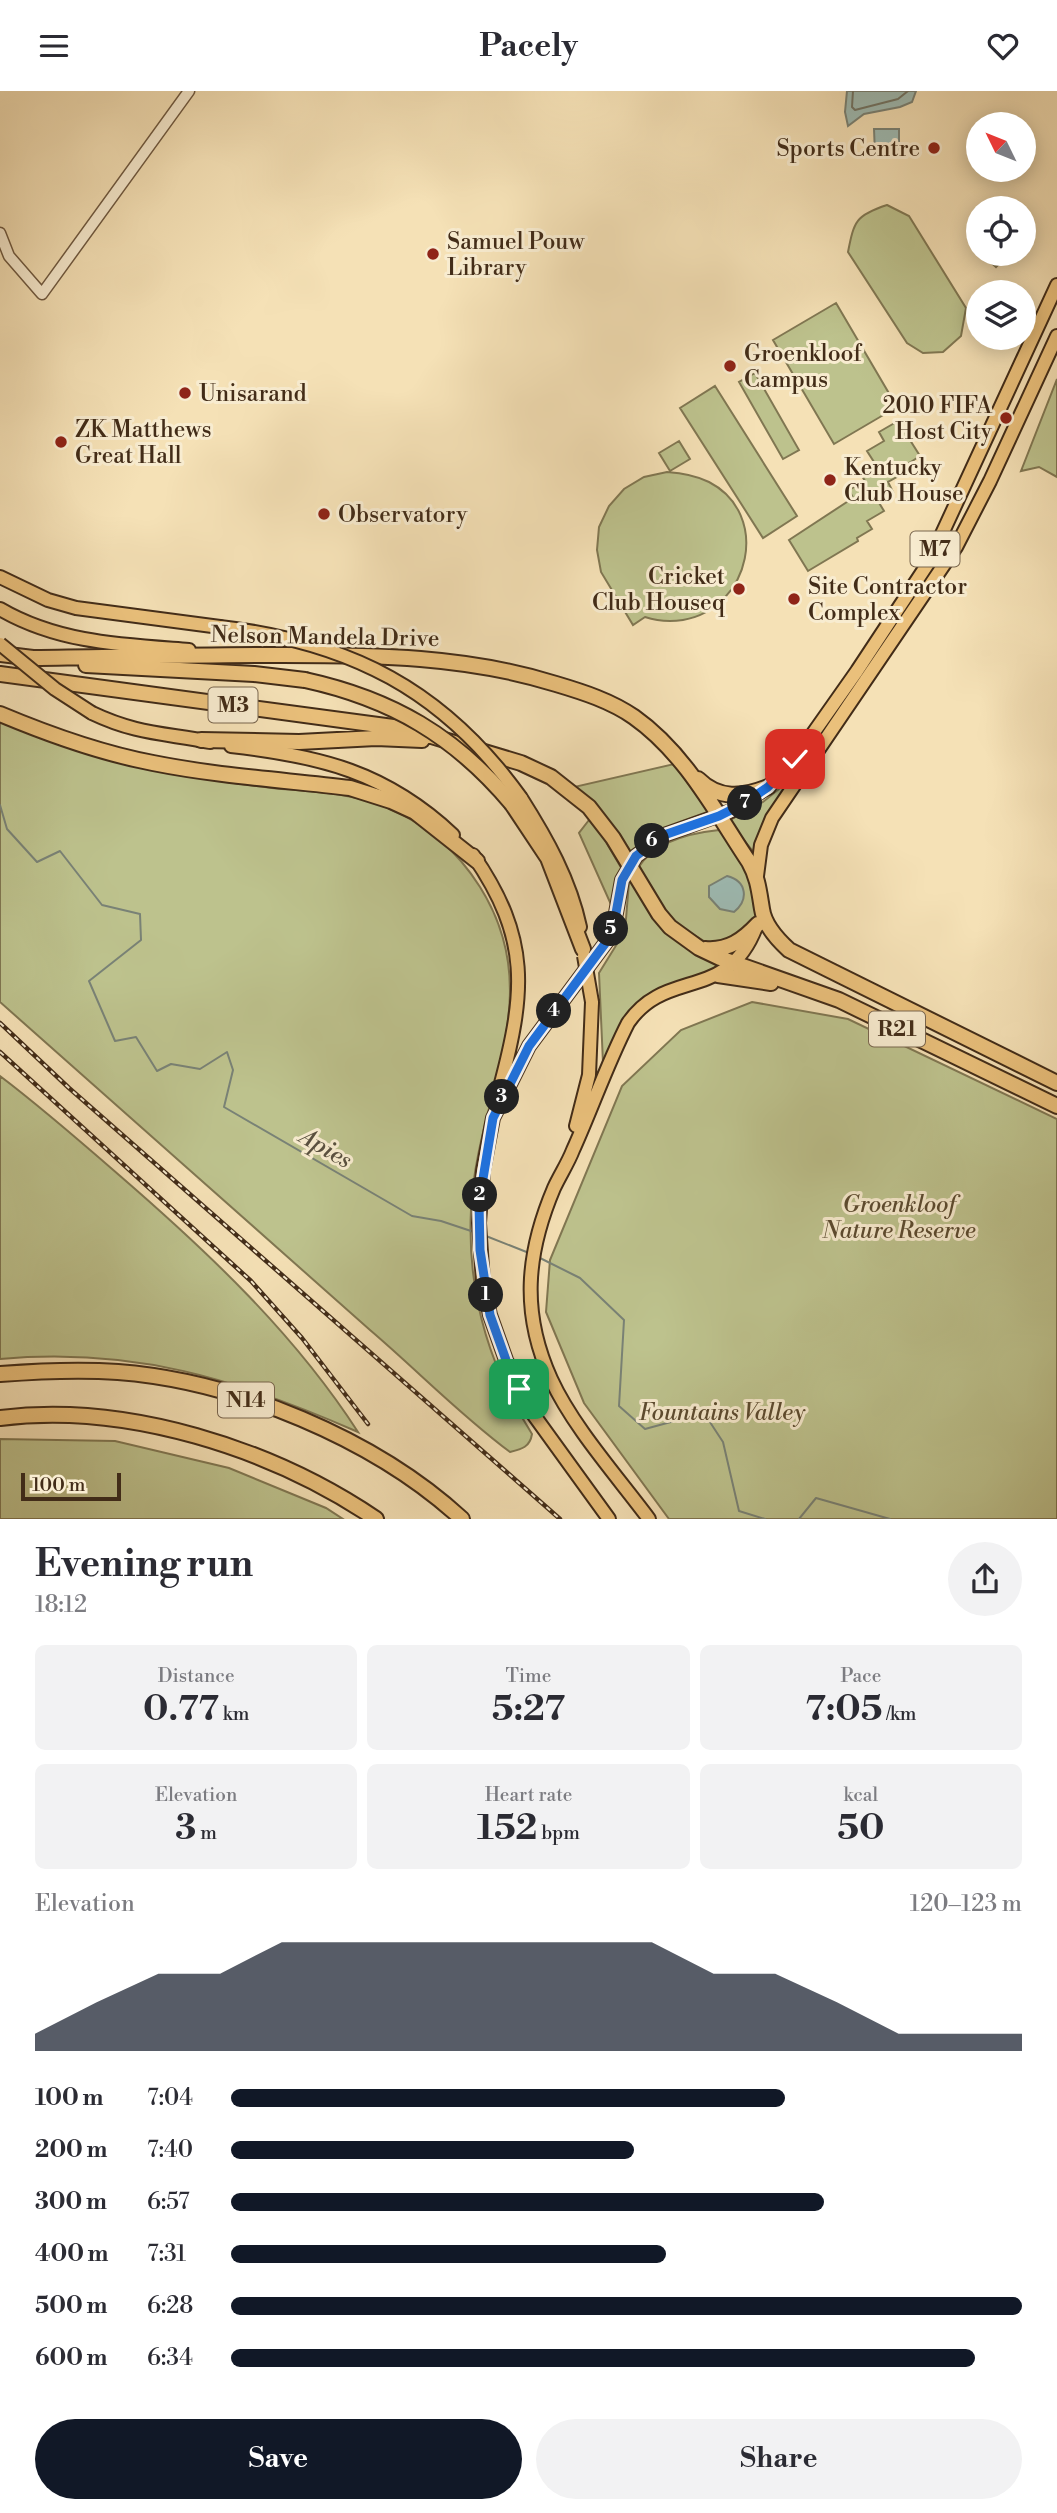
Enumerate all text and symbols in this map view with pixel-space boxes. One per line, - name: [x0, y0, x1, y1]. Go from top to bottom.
- text: Pacely: [479, 26, 578, 66]
- icon: menu: [35, 27, 73, 65]
- icon: heart: [984, 27, 1022, 65]
- north arrow: [966, 112, 1036, 182]
- map controls: [966, 112, 1036, 350]
- place label: Sports Centre: [776, 135, 920, 163]
- marker: Sports Centre: [926, 140, 942, 156]
- button: locate: [966, 196, 1036, 266]
- place label: Samuel Pouw Library: [447, 228, 585, 282]
- marker: Samuel Pouw Library: [425, 246, 441, 262]
- button: layers: [966, 280, 1036, 350]
- place label: Groenkloof Campus: [744, 340, 863, 394]
- marker: Groenkloof Campus: [722, 358, 738, 374]
- place label: Unisarand: [199, 380, 307, 408]
- marker: Unisarand: [177, 385, 193, 401]
- place label: 2010 FIFA Host City: [882, 392, 993, 446]
- marker: 2010 FIFA Host City: [998, 410, 1014, 426]
- place label: ZK Matthews Great Hall: [75, 416, 212, 470]
- marker: ZK Matthews Great Hall: [53, 434, 69, 450]
- place label: Kentucky Club House: [844, 454, 964, 508]
- marker: Kentucky Club House: [822, 472, 838, 488]
- place label: Observatory: [338, 501, 468, 529]
- marker: Observatory: [316, 506, 332, 522]
- road number: M7: [911, 531, 960, 567]
- place label: Cricket Club Houseq: [592, 563, 726, 617]
- place label: Site Contractor Complex: [808, 573, 967, 627]
- marker: Cricket Club Houseq: [731, 581, 747, 597]
- marker: Site Contractor Complex: [786, 591, 802, 607]
- street label: Nelson Mandela Drive: [210, 621, 440, 653]
- road number: M3: [208, 687, 258, 723]
- pin: [765, 729, 825, 789]
- icon: check: [776, 740, 814, 778]
- pin: 7: [728, 785, 762, 821]
- text: 7: [739, 790, 750, 814]
- pin: 6: [634, 823, 670, 859]
- text: 6: [646, 828, 657, 852]
- pin: 5: [594, 911, 628, 947]
- text: 5: [605, 916, 616, 940]
- pin: 4: [536, 993, 572, 1028]
- text: 4: [547, 998, 560, 1022]
- road number: R21: [869, 1011, 925, 1047]
- pin: 3: [484, 1079, 520, 1115]
- text: 3: [496, 1084, 507, 1108]
- water label: Apies: [291, 1120, 357, 1176]
- pin: 2: [462, 1177, 498, 1213]
- text: 2: [474, 1182, 485, 1206]
- park label: Groenkloof Nature Reserve: [821, 1191, 976, 1245]
- pin: 1: [468, 1277, 504, 1313]
- text: 1: [481, 1282, 490, 1306]
- pin: [489, 1359, 549, 1419]
- icon: arrive: [500, 1370, 538, 1408]
- road number: N14: [218, 1383, 274, 1417]
- park label: Fountains Valley: [639, 1399, 806, 1427]
- scale bar: [21, 1470, 121, 1502]
- text: 100 m: [32, 1473, 85, 1497]
- text: Evening run: [35, 1541, 253, 1588]
- button: share: [948, 1542, 1022, 1616]
- text: 18:12: [35, 1591, 87, 1619]
- text: Distance: [158, 1664, 235, 1688]
- text: Time: [506, 1664, 551, 1688]
- text: Pace: [840, 1664, 881, 1688]
- text: 0.77: [143, 1688, 219, 1731]
- text: 5:27: [492, 1688, 565, 1731]
- text: 7:05: [805, 1688, 882, 1731]
- text: km: [219, 1702, 249, 1726]
- text: /km: [882, 1702, 917, 1726]
- text: Elevation: [155, 1783, 237, 1807]
- text: Heart rate: [485, 1783, 572, 1807]
- text: kcal: [844, 1783, 878, 1807]
- text: 3: [175, 1807, 196, 1850]
- text: 152: [477, 1807, 538, 1850]
- text: 50: [837, 1807, 884, 1850]
- text: m: [196, 1821, 217, 1845]
- text: bpm: [538, 1821, 580, 1845]
- text: Elevation: [35, 1890, 135, 1918]
- text: 120–123 m: [910, 1890, 1022, 1918]
- text: 100 m: [35, 2084, 103, 2112]
- text: 7:04: [147, 2084, 193, 2112]
- text: 200 m: [35, 2136, 107, 2164]
- text: 7:40: [147, 2136, 193, 2164]
- text: 300 m: [35, 2188, 107, 2216]
- text: 6:57: [147, 2188, 190, 2216]
- text: 400 m: [35, 2240, 108, 2268]
- text: 7:31: [147, 2240, 186, 2268]
- text: 500 m: [35, 2292, 107, 2320]
- text: 6:28: [147, 2292, 193, 2320]
- text: 600 m: [35, 2344, 108, 2372]
- text: 6:34: [147, 2344, 193, 2372]
- button: Save: [35, 2419, 522, 2499]
- button: Share: [536, 2419, 1022, 2499]

